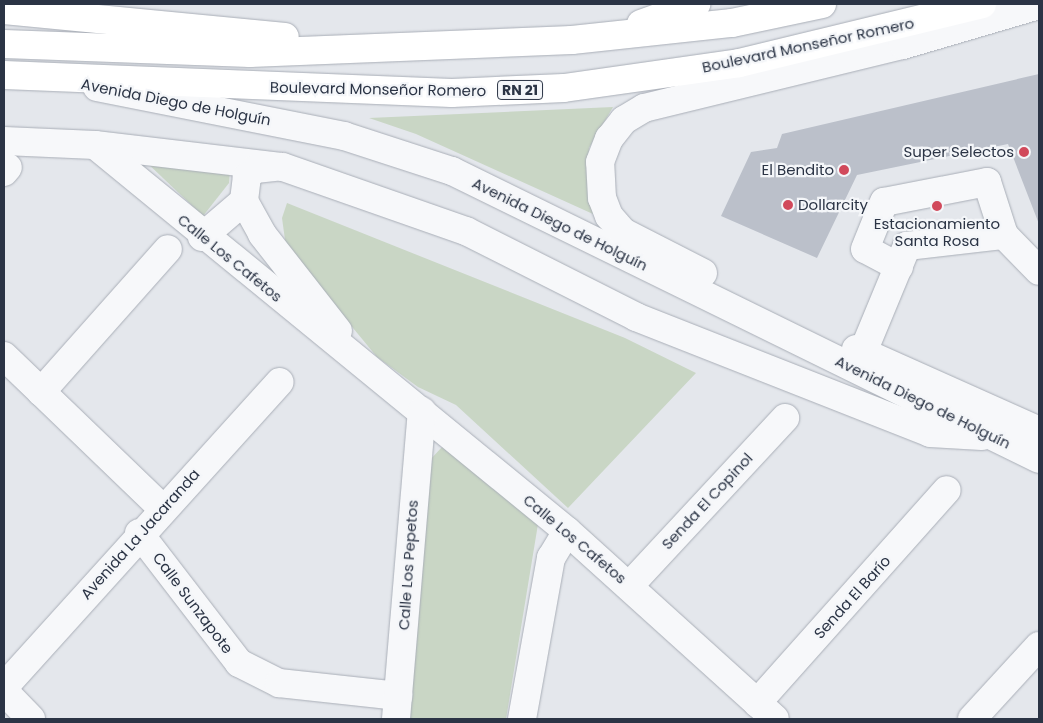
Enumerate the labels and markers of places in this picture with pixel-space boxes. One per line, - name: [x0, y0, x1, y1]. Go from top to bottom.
- place label: Super Selectos: [903, 143, 1014, 161]
- marker: Super Selectos: [1018, 146, 1030, 158]
- place label: El Bendito: [762, 161, 834, 179]
- marker: El Bendito: [838, 164, 850, 176]
- place label: Dollarcity: [798, 196, 868, 214]
- marker: Dollarcity: [782, 199, 794, 211]
- marker: Estacionamiento Santa Rosa: [931, 200, 943, 212]
- place label: Estacionamiento Santa Rosa: [874, 214, 1000, 249]

